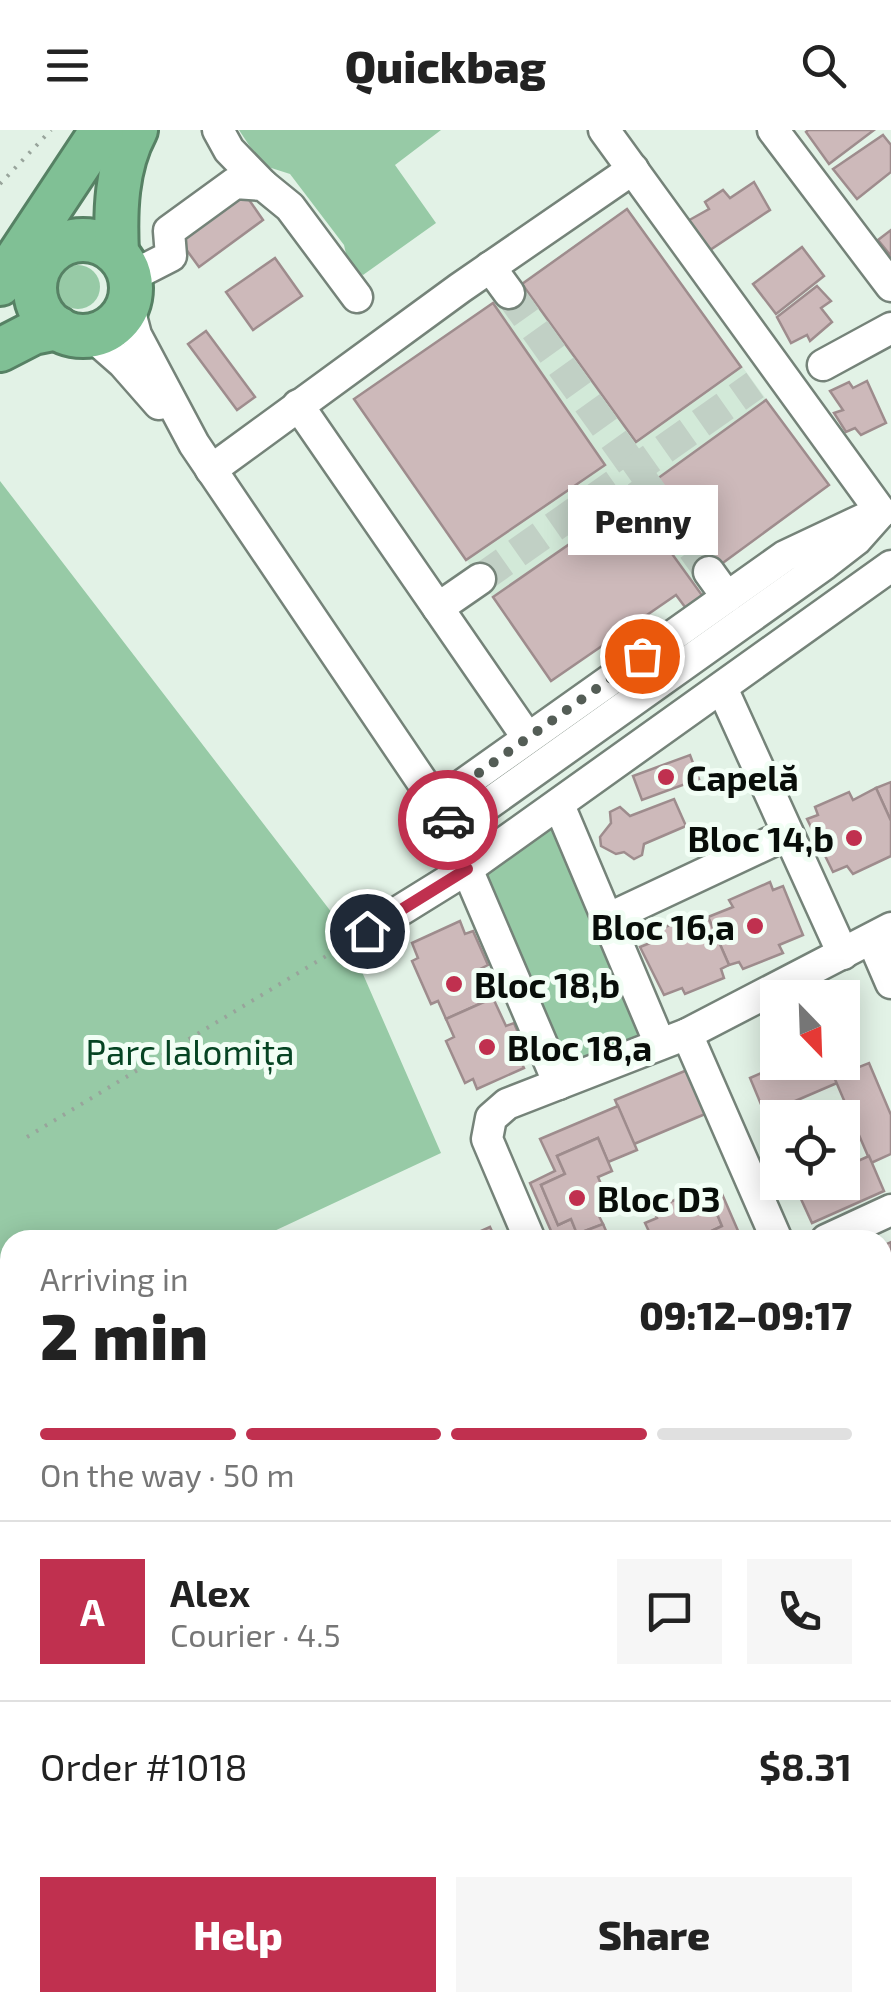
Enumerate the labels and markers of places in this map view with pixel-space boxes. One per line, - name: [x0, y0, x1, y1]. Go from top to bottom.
- callout: Penny: [567, 486, 717, 556]
- pin: [600, 614, 685, 699]
- place label: Capelă: [686, 756, 799, 798]
- marker: Capelă: [655, 766, 677, 788]
- place label: Bloc 14,b: [687, 817, 834, 859]
- marker: Bloc 14,b: [843, 827, 865, 849]
- pin: [325, 889, 410, 974]
- place label: Bloc 16,a: [591, 905, 735, 947]
- marker: Bloc 16,a: [744, 915, 766, 937]
- place label: Bloc 18,b: [474, 963, 620, 1005]
- marker: Bloc 18,b: [443, 973, 465, 995]
- place label: Bloc 18,a: [507, 1026, 652, 1068]
- marker: Bloc 18,a: [476, 1036, 498, 1058]
- place label: Bloc D3: [597, 1177, 721, 1219]
- marker: Bloc D3: [566, 1187, 588, 1209]

